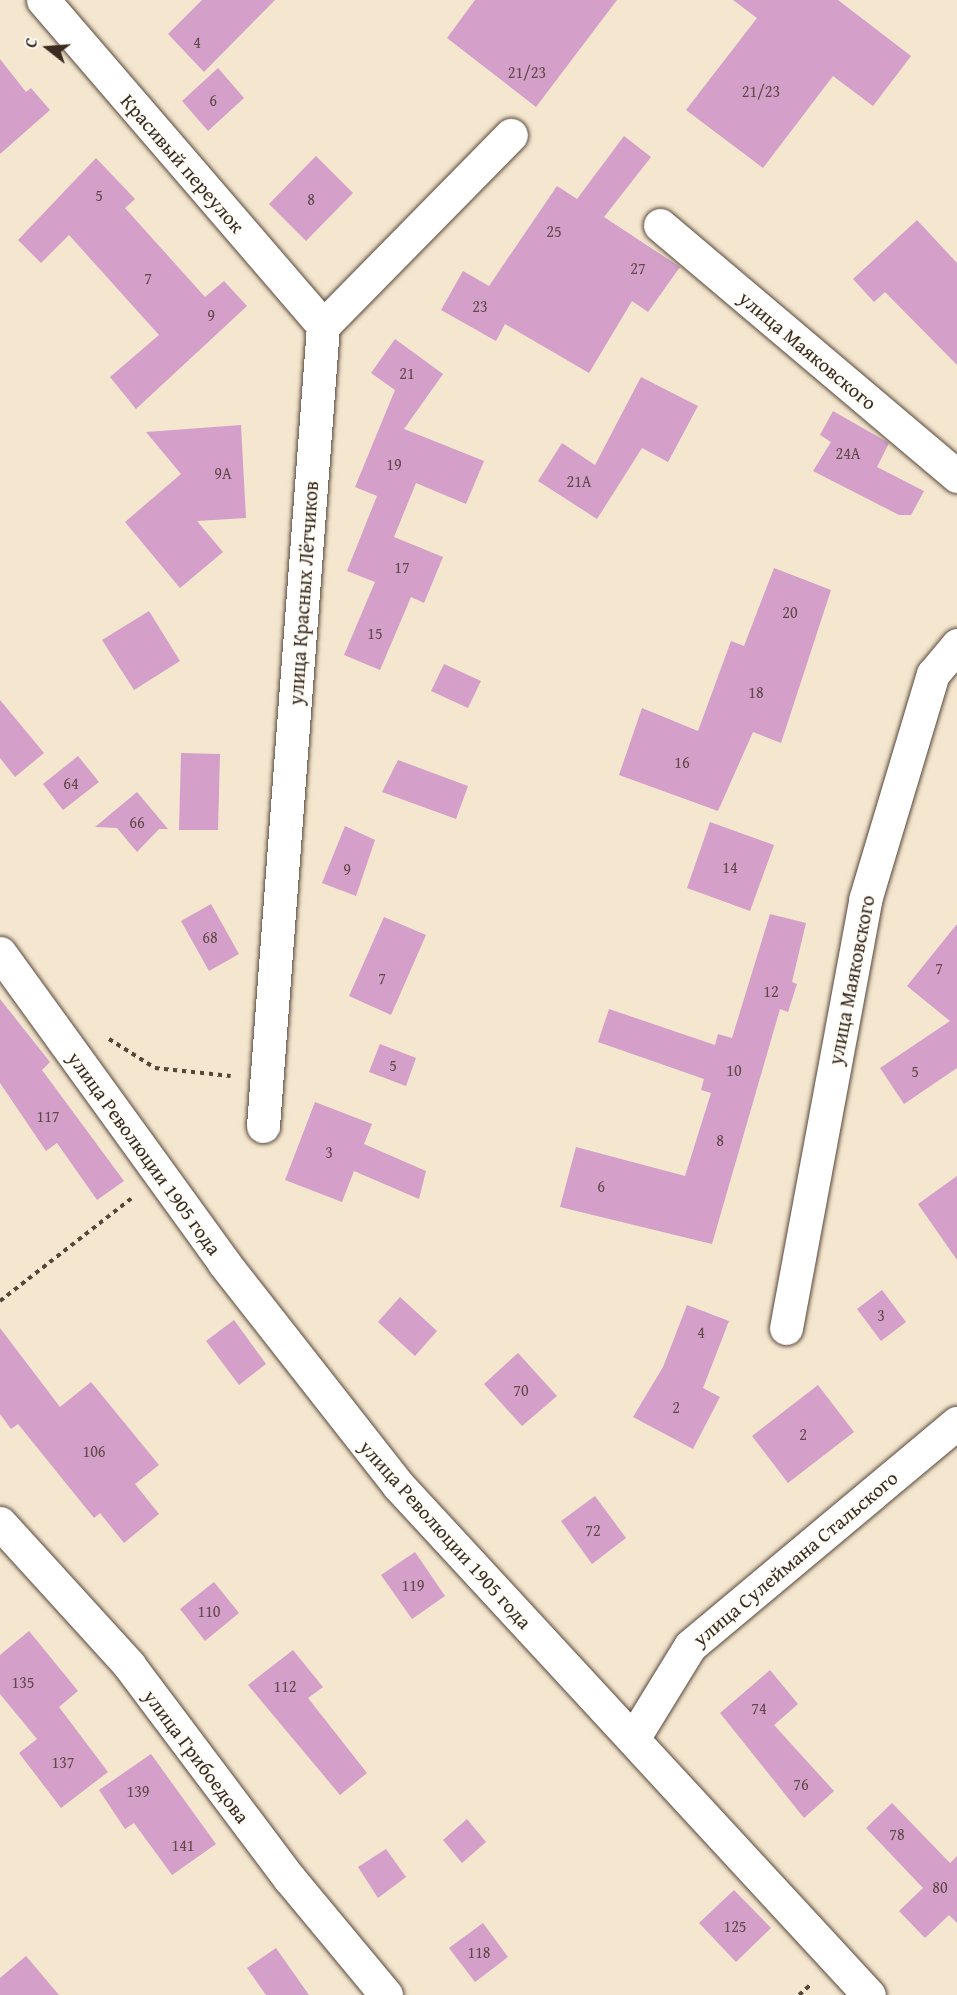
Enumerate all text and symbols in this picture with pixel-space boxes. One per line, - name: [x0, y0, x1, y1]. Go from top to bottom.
- north arrow: [18, 18, 78, 78]
- house number: 4: [193, 32, 201, 52]
- text: С: [18, 35, 44, 51]
- house number: 21/23: [508, 62, 546, 82]
- house number: 21/23: [742, 81, 780, 101]
- street label: Красивый переулок: [116, 89, 250, 237]
- house number: 6: [209, 90, 217, 110]
- house number: 5: [95, 185, 103, 205]
- house number: 8: [307, 189, 315, 209]
- house number: 25: [546, 221, 562, 241]
- house number: 27: [630, 258, 646, 278]
- house number: 7: [144, 268, 152, 288]
- street label: улица Маяковского: [734, 285, 882, 415]
- house number: 23: [472, 296, 488, 316]
- house number: 9: [207, 305, 215, 325]
- house number: 21: [399, 363, 415, 383]
- house number: 24А: [835, 443, 861, 463]
- house number: 19: [386, 454, 402, 474]
- house number: 9А: [214, 463, 232, 483]
- house number: 21А: [566, 471, 592, 491]
- street label: улица Красных Лётчиков: [283, 480, 323, 706]
- house number: 17: [394, 557, 410, 577]
- house number: 20: [782, 602, 798, 622]
- house number: 15: [367, 623, 383, 643]
- house number: 18: [748, 682, 764, 702]
- house number: 16: [674, 752, 690, 772]
- house number: 64: [63, 773, 79, 793]
- house number: 66: [129, 812, 145, 832]
- house number: 14: [722, 857, 738, 877]
- house number: 9: [343, 859, 351, 879]
- street label: улица Маяковского: [823, 893, 879, 1067]
- house number: 68: [202, 927, 218, 947]
- house number: 7: [935, 958, 943, 978]
- house number: 7: [378, 968, 386, 988]
- house number: 12: [763, 981, 779, 1001]
- street label: улица Революции 1905 года: [63, 1047, 227, 1259]
- house number: 5: [389, 1055, 397, 1075]
- house number: 10: [726, 1060, 742, 1080]
- house number: 5: [911, 1061, 919, 1081]
- house number: 117: [36, 1106, 60, 1126]
- house number: 8: [716, 1130, 724, 1150]
- house number: 3: [325, 1142, 333, 1162]
- house number: 6: [597, 1176, 605, 1196]
- house number: 3: [877, 1305, 885, 1325]
- house number: 4: [697, 1322, 705, 1342]
- house number: 70: [513, 1380, 529, 1400]
- house number: 2: [672, 1397, 680, 1417]
- house number: 2: [799, 1424, 807, 1444]
- street label: улица Революции 1905 года: [355, 1435, 537, 1633]
- house number: 106: [82, 1441, 106, 1461]
- street label: улица Сулеймана Стальского: [688, 1465, 902, 1651]
- house number: 72: [585, 1520, 601, 1540]
- house number: 119: [401, 1575, 425, 1595]
- house number: 110: [197, 1601, 221, 1621]
- house number: 135: [11, 1672, 35, 1692]
- house number: 112: [273, 1676, 297, 1696]
- street label: улица Грибоедова: [139, 1685, 255, 1827]
- house number: 74: [751, 1698, 767, 1718]
- house number: 137: [51, 1752, 75, 1772]
- house number: 76: [793, 1774, 809, 1794]
- house number: 139: [126, 1781, 150, 1801]
- house number: 78: [889, 1824, 905, 1844]
- house number: 141: [171, 1835, 195, 1855]
- house number: 80: [932, 1877, 948, 1897]
- house number: 125: [723, 1916, 747, 1936]
- house number: 118: [467, 1942, 491, 1962]

